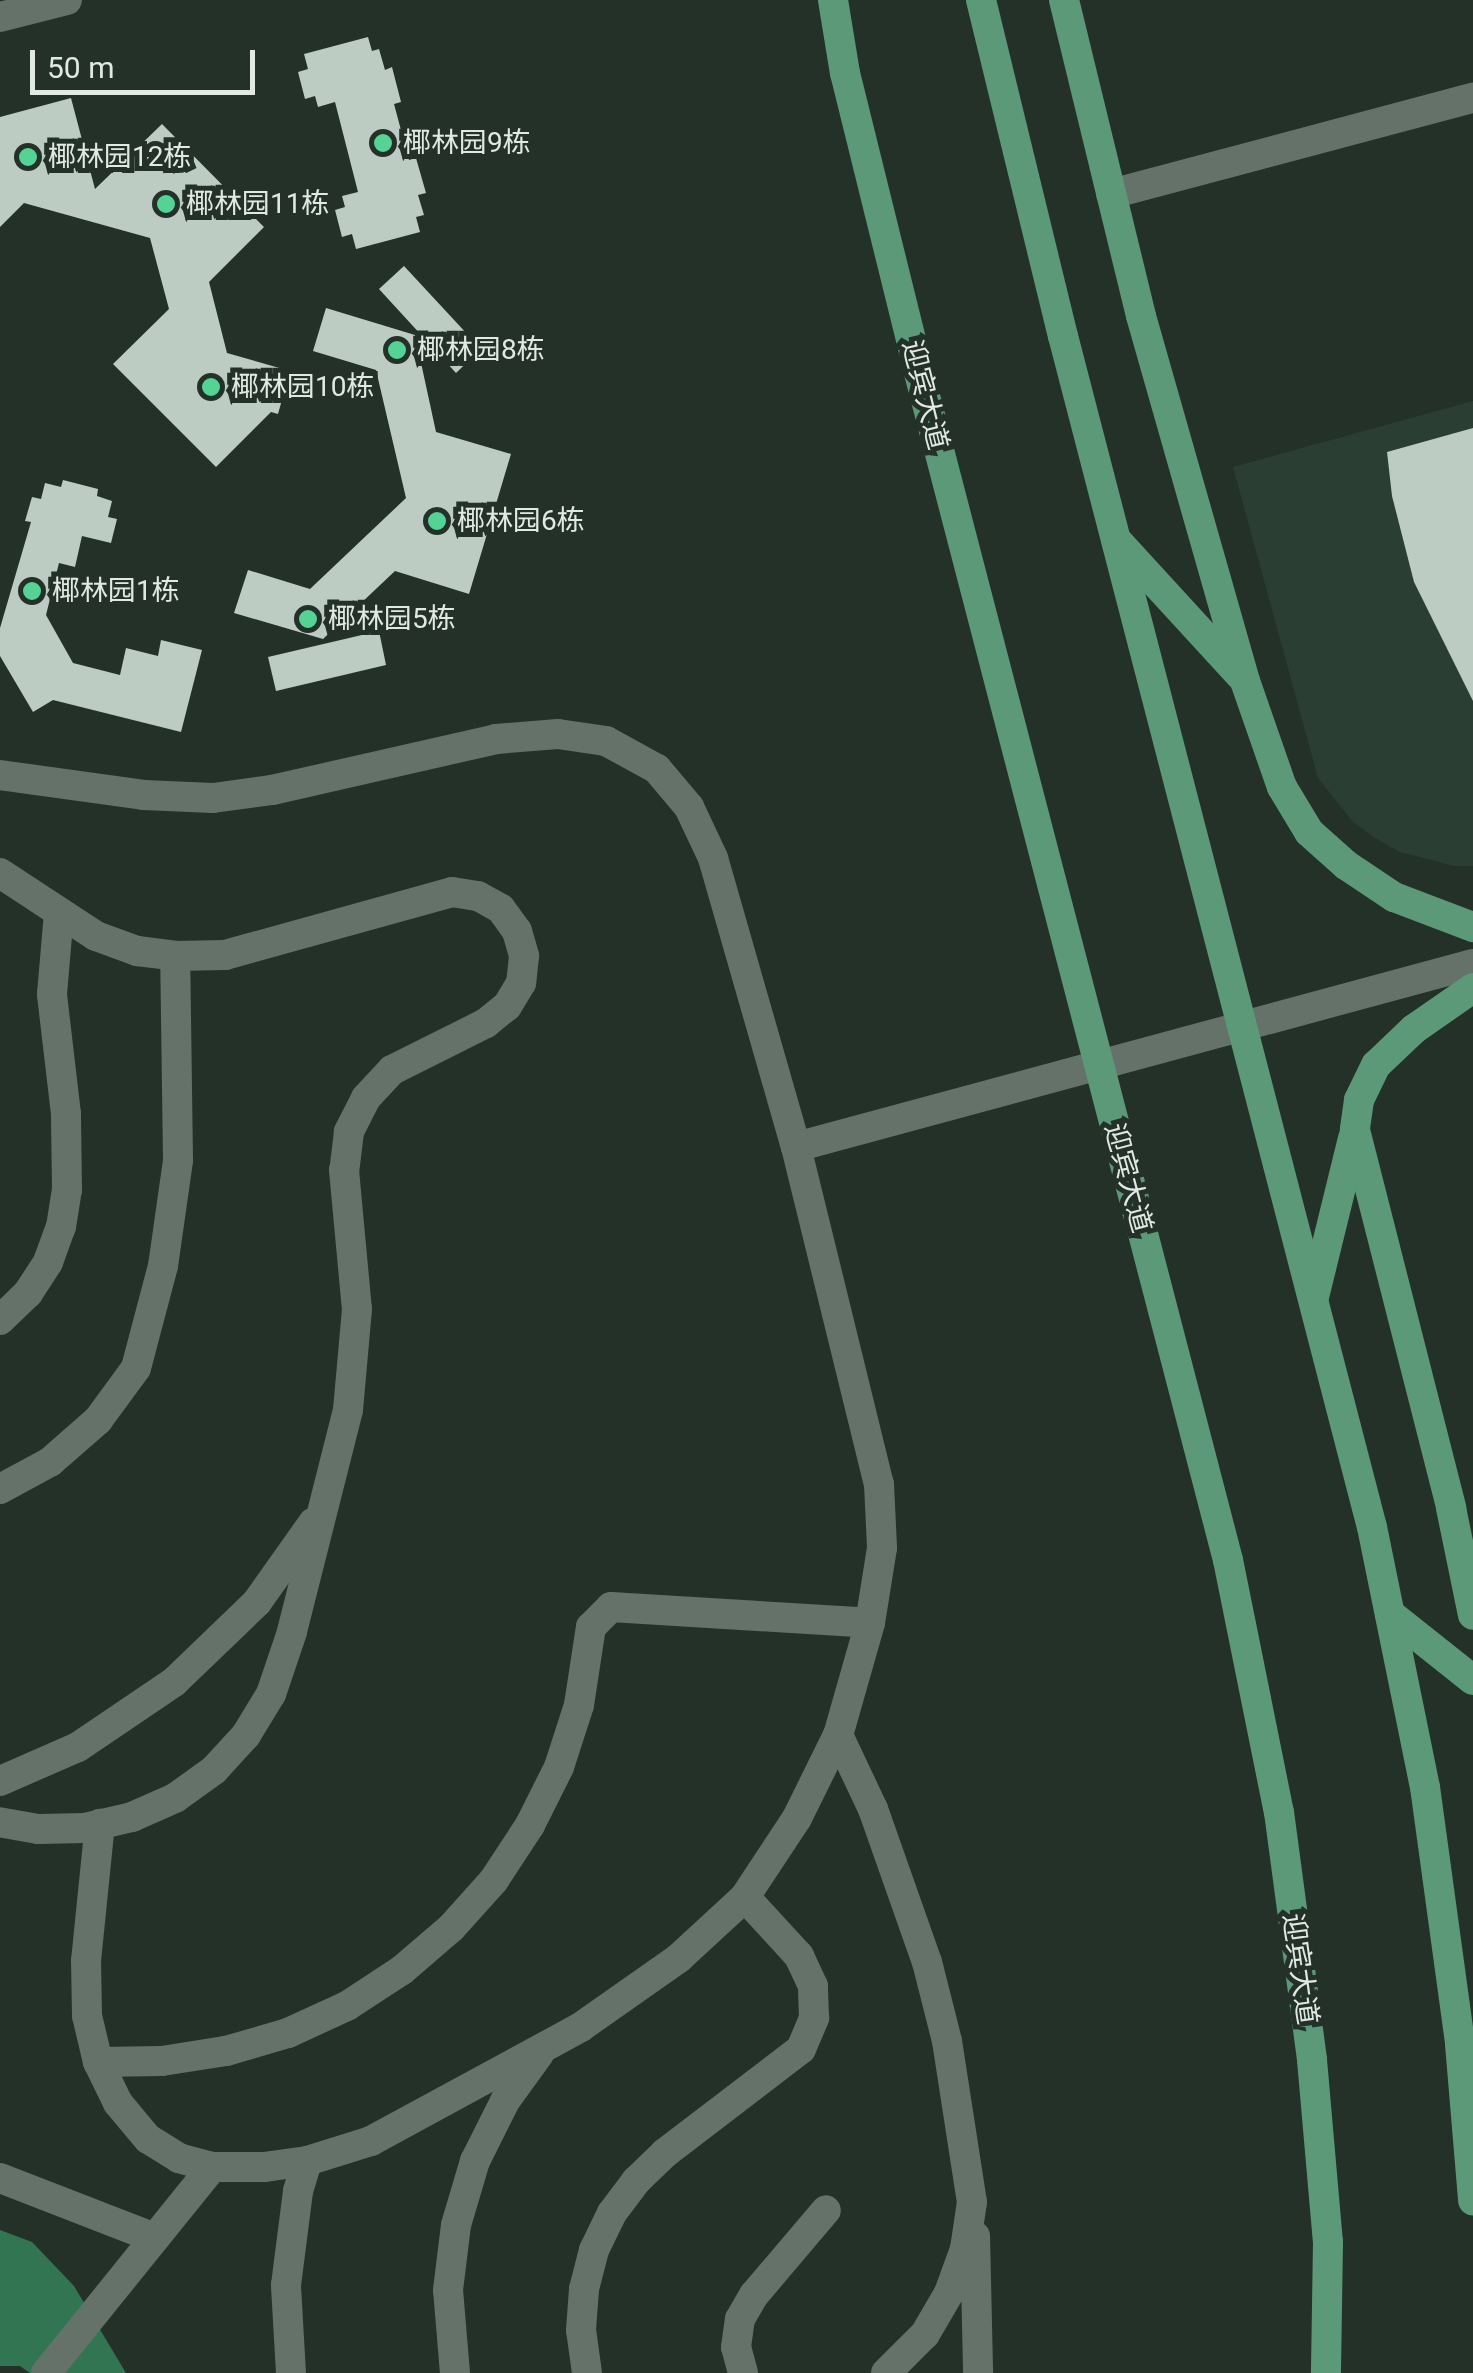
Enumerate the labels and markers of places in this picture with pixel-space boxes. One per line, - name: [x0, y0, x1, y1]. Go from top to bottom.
- place label: 椰林园9栋: [403, 126, 531, 160]
- marker: 椰林园9栋: [372, 132, 394, 154]
- place label: 椰林园12栋: [48, 140, 191, 174]
- marker: 椰林园12栋: [17, 146, 39, 168]
- place label: 椰林园11栋: [186, 187, 329, 221]
- marker: 椰林园11栋: [155, 193, 177, 215]
- place label: 椰林园8栋: [417, 333, 545, 367]
- marker: 椰林园8栋: [386, 339, 408, 361]
- place label: 椰林园10栋: [231, 370, 374, 404]
- marker: 椰林园10栋: [200, 376, 222, 398]
- place label: 椰林园6栋: [457, 504, 585, 538]
- marker: 椰林园6栋: [426, 510, 448, 532]
- place label: 椰林园1栋: [52, 574, 180, 608]
- marker: 椰林园1栋: [21, 580, 43, 602]
- place label: 椰林园5栋: [328, 602, 456, 636]
- marker: 椰林园5栋: [297, 608, 319, 630]

